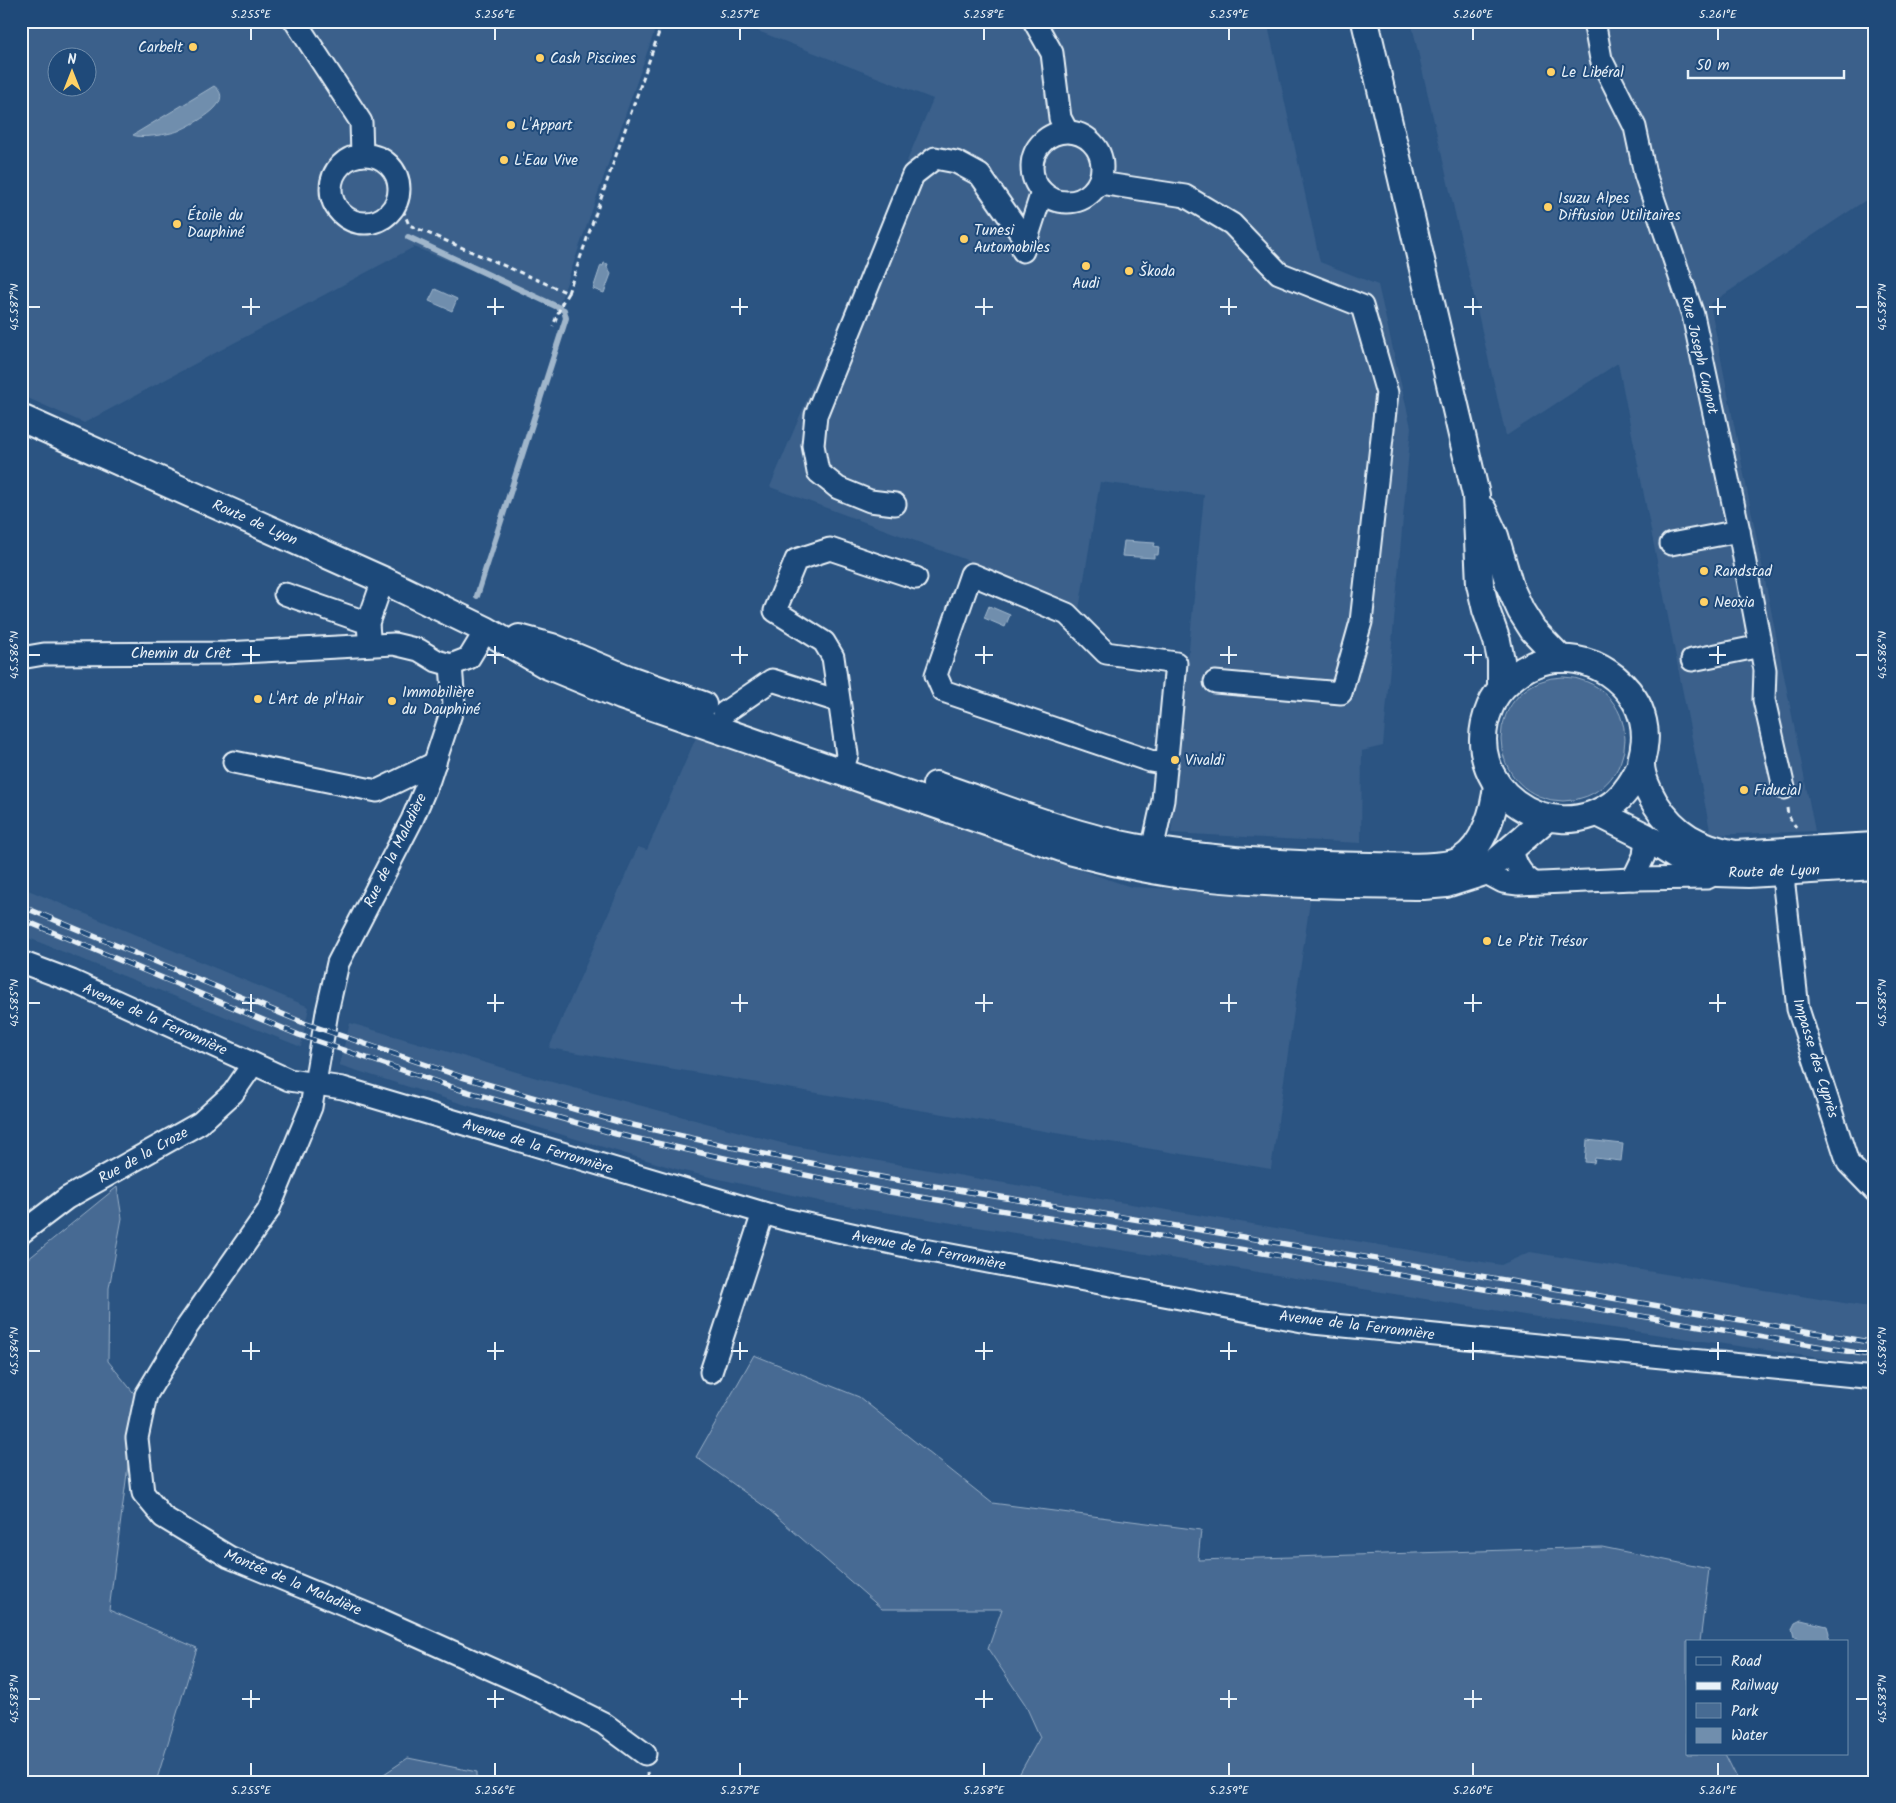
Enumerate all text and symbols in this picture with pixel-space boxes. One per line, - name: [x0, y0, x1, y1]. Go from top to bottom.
- text: 5.255°E: [231, 5, 272, 24]
- text: 5.256°E: [475, 5, 516, 24]
- text: 5.257°E: [720, 5, 761, 24]
- text: 5.258°E: [963, 5, 1005, 24]
- text: 5.259°E: [1209, 5, 1250, 24]
- text: 5.260°E: [1453, 5, 1494, 24]
- text: 5.261°E: [1699, 5, 1738, 24]
- place label: Carbelt: [138, 36, 183, 60]
- marker: Carbelt: [187, 41, 199, 53]
- place label: Cash Piscines: [550, 47, 637, 71]
- north arrow: [48, 48, 98, 98]
- scale bar: [1688, 48, 1845, 80]
- text: N: [68, 49, 77, 71]
- marker: Cash Piscines: [534, 52, 546, 64]
- text: 50 m: [1696, 54, 1730, 78]
- place label: Le Libéral: [1561, 61, 1624, 85]
- marker: Le Libéral: [1545, 66, 1557, 78]
- place label: L'Appart: [521, 114, 573, 138]
- marker: L'Appart: [505, 119, 517, 131]
- place label: L'Eau Vive: [514, 149, 578, 173]
- marker: L'Eau Vive: [498, 154, 510, 166]
- place label: Isuzu Alpes Diffusion Utilitaires: [1558, 187, 1681, 228]
- marker: Isuzu Alpes Diffusion Utilitaires: [1542, 201, 1554, 213]
- place label: Étoile du Dauphiné: [187, 204, 246, 245]
- marker: Étoile du Dauphiné: [171, 218, 183, 230]
- place label: Tunesi Automobiles: [974, 219, 1051, 260]
- marker: Tunesi Automobiles: [958, 233, 970, 245]
- marker: Audi: [1080, 260, 1092, 272]
- place label: Škoda: [1139, 260, 1175, 284]
- marker: Škoda: [1123, 265, 1135, 277]
- place label: Audi: [1072, 272, 1101, 296]
- text: 45.587°N: [5, 283, 24, 331]
- text: 45.587°N: [1873, 283, 1892, 331]
- street label: Rue Joseph Cugnot: [1674, 294, 1724, 417]
- street label: Route de Lyon: [208, 493, 301, 553]
- place label: Randstad: [1714, 560, 1773, 584]
- marker: Randstad: [1698, 565, 1710, 577]
- place label: Neoxia: [1714, 591, 1755, 615]
- marker: Neoxia: [1698, 596, 1710, 608]
- text: 45.586°N: [5, 631, 24, 679]
- text: 45.586°N: [1873, 631, 1892, 679]
- street label: Chemin du Crêt: [131, 642, 231, 666]
- place label: Immobilière du Dauphiné: [402, 681, 481, 722]
- place label: L'Art de pl'Hair: [268, 688, 364, 712]
- marker: L'Art de pl'Hair: [252, 693, 264, 705]
- marker: Immobilière du Dauphiné: [386, 695, 398, 707]
- place label: Vivaldi: [1185, 749, 1226, 773]
- marker: Vivaldi: [1169, 754, 1181, 766]
- place label: Fiducial: [1754, 779, 1801, 803]
- marker: Fiducial: [1738, 784, 1750, 796]
- street label: Rue de la Maladière: [358, 789, 434, 912]
- street label: Route de Lyon: [1728, 858, 1820, 886]
- place label: Le P'tit Trésor: [1497, 930, 1588, 954]
- marker: Le P'tit Trésor: [1481, 935, 1493, 947]
- street label: Avenue de la Ferronnière: [78, 977, 231, 1063]
- text: 45.585°N: [5, 979, 24, 1027]
- text: 45.585°N: [1873, 979, 1892, 1027]
- street label: Impasse des Cyprès: [1785, 995, 1845, 1122]
- street label: Avenue de la Ferronnière: [459, 1113, 616, 1181]
- street label: Rue de la Croze: [94, 1121, 193, 1191]
- street label: Avenue de la Ferronnière: [850, 1224, 1008, 1278]
- street label: Avenue de la Ferronnière: [1278, 1305, 1436, 1347]
- text: 45.584°N: [5, 1327, 24, 1375]
- text: 45.584°N: [1873, 1327, 1892, 1375]
- street label: Montée de la Maladière: [220, 1543, 365, 1623]
- legend: [1686, 1640, 1848, 1756]
- text: Road: [1731, 1650, 1762, 1674]
- text: Railway: [1731, 1674, 1779, 1698]
- text: 45.583°N: [5, 1675, 24, 1723]
- text: 45.583°N: [1873, 1675, 1892, 1723]
- text: Park: [1731, 1700, 1759, 1724]
- text: Water: [1731, 1724, 1768, 1748]
- text: 5.255°E: [231, 1781, 272, 1800]
- text: 5.256°E: [475, 1781, 516, 1800]
- text: 5.257°E: [720, 1781, 761, 1800]
- text: 5.258°E: [963, 1781, 1005, 1800]
- text: 5.259°E: [1209, 1781, 1250, 1800]
- text: 5.260°E: [1453, 1781, 1494, 1800]
- text: 5.261°E: [1699, 1781, 1738, 1800]

